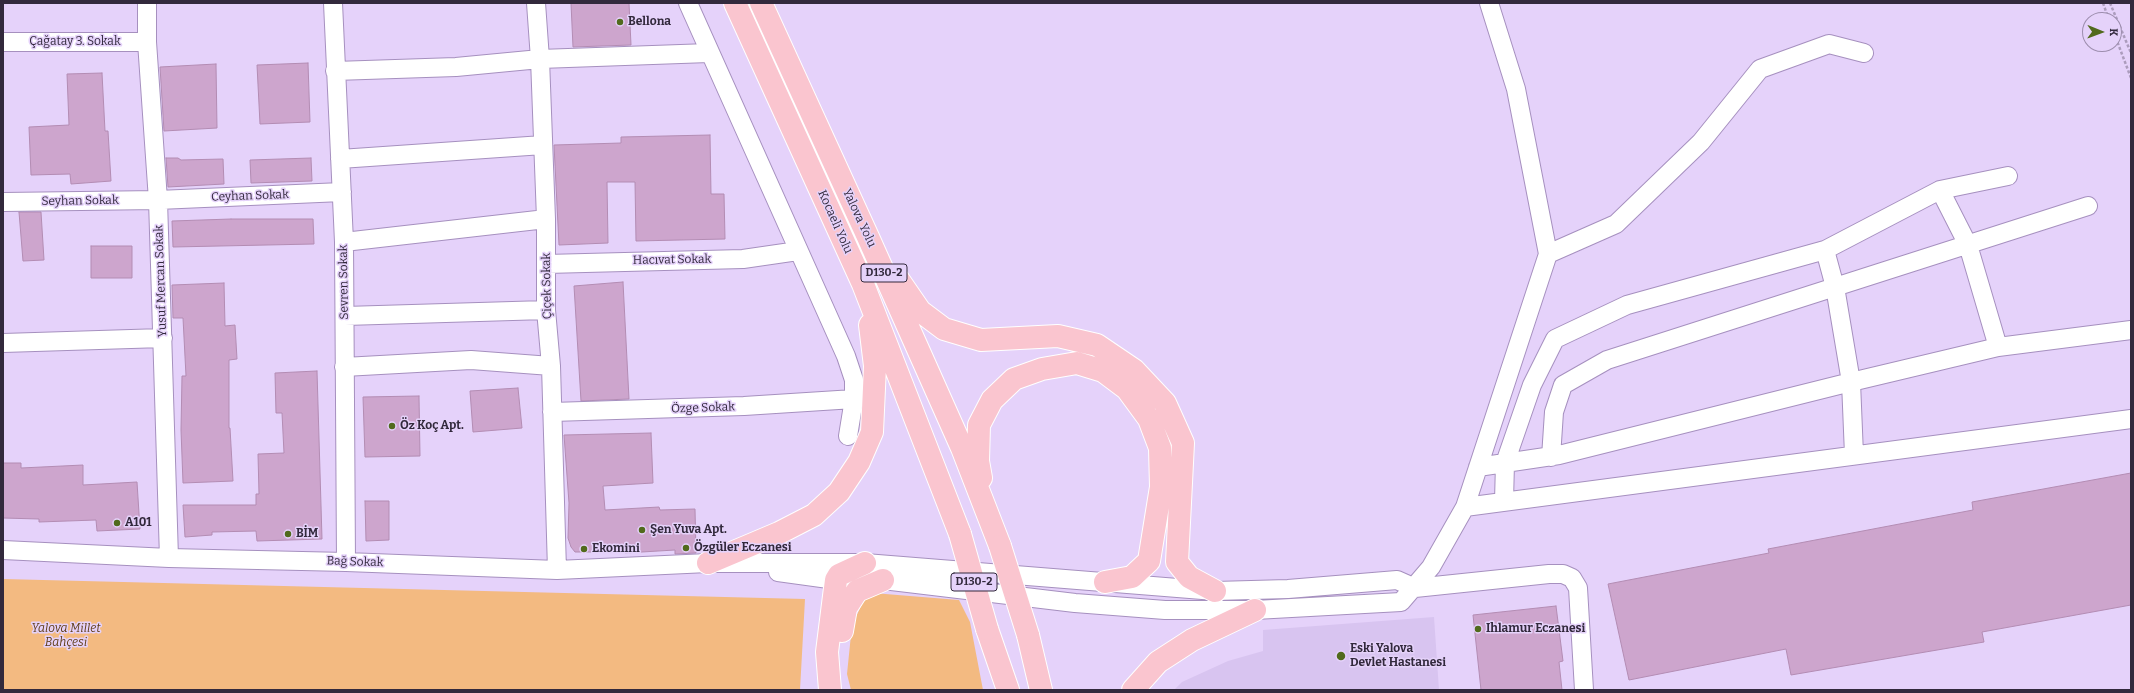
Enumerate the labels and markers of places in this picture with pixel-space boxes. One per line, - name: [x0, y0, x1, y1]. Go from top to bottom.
- place label: Bellona: [628, 15, 671, 29]
- marker: Bellona: [615, 17, 625, 27]
- place label: Öz Koç Apt.: [400, 419, 464, 433]
- marker: Öz Koç Apt.: [387, 421, 397, 431]
- place label: A101: [125, 516, 151, 530]
- marker: A101: [112, 518, 122, 528]
- place label: Şen Yuva Apt.: [650, 523, 727, 537]
- marker: Şen Yuva Apt.: [637, 525, 647, 535]
- place label: BİM: [296, 527, 318, 541]
- marker: BİM: [283, 529, 293, 539]
- place label: Özgüler Eczanesi: [694, 541, 792, 555]
- place label: Ekomini: [592, 542, 640, 556]
- marker: Özgüler Eczanesi: [681, 543, 691, 553]
- marker: Ekomini: [579, 544, 589, 554]
- place label: Ihlamur Eczanesi: [1486, 622, 1585, 636]
- marker: Ihlamur Eczanesi: [1473, 624, 1483, 634]
- place label: Eski Yalova Devlet Hastanesi: [1350, 642, 1446, 670]
- marker: Eski Yalova Devlet Hastanesi: [1335, 650, 1347, 662]

